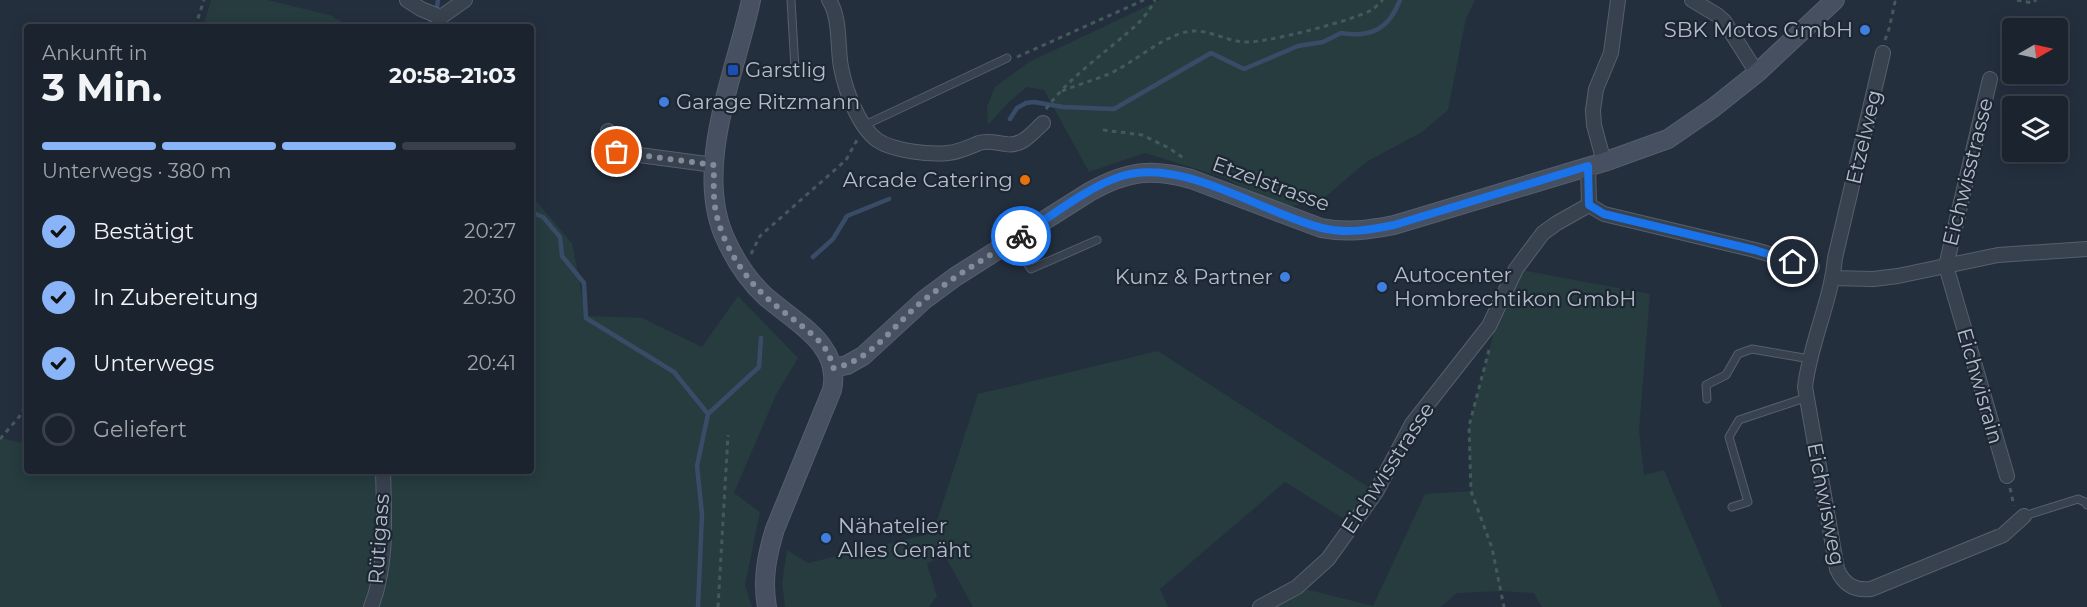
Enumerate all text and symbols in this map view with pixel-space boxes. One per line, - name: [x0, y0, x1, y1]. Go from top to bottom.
- place label: SBK Motos GmbH: [1664, 17, 1853, 42]
- north arrow: [2002, 18, 2068, 84]
- map controls: [2002, 18, 2068, 162]
- marker: SBK Motos GmbH: [1858, 23, 1872, 37]
- text: Ankunft in: [42, 41, 148, 65]
- place label: Garstlig: [745, 57, 826, 82]
- text: 20:58–21:03: [389, 62, 516, 89]
- text: 3 Min.: [42, 63, 162, 111]
- marker: Garstlig: [726, 63, 740, 77]
- street label: Etzelweg: [1840, 87, 1887, 187]
- place label: Garage Ritzmann: [676, 89, 860, 114]
- marker: Garage Ritzmann: [657, 95, 671, 109]
- street label: Eichwisstrasse: [1937, 95, 1998, 248]
- button: layers: [2002, 96, 2068, 162]
- pin: [591, 126, 642, 177]
- icon: bag: [600, 135, 633, 168]
- street label: Etzelstrasse: [1209, 151, 1333, 216]
- text: Unterwegs · 380 m: [42, 159, 232, 183]
- place label: Arcade Catering: [843, 167, 1013, 192]
- marker: Arcade Catering: [1018, 173, 1032, 187]
- courier: [991, 206, 1051, 266]
- icon: check: [42, 215, 75, 248]
- text: Bestätigt: [93, 218, 194, 245]
- text: 20:27: [464, 219, 516, 243]
- icon: bike: [1005, 220, 1038, 253]
- pin: [1767, 236, 1818, 287]
- icon: home: [1776, 245, 1809, 278]
- place label: Autocenter Hombrechtikon GmbH: [1394, 262, 1636, 311]
- place label: Kunz & Partner: [1115, 264, 1273, 289]
- marker: Kunz & Partner: [1278, 270, 1292, 284]
- marker: Autocenter Hombrechtikon GmbH: [1375, 280, 1389, 294]
- icon: check: [42, 281, 75, 314]
- text: In Zubereitung: [93, 284, 259, 311]
- text: 20:30: [463, 285, 516, 309]
- street label: Eichwisrain: [1952, 325, 2009, 447]
- icon: check: [42, 347, 75, 380]
- text: Unterwegs: [93, 350, 214, 377]
- text: 20:41: [467, 351, 516, 375]
- street label: Eichwisstrasse: [1336, 397, 1439, 538]
- text: Geliefert: [93, 416, 187, 443]
- street label: Eichwisweg: [1802, 440, 1851, 567]
- street label: Rütigass: [363, 493, 394, 585]
- place label: Nähatelier Alles Genäht: [838, 513, 971, 562]
- marker: Nähatelier Alles Genäht: [819, 531, 833, 545]

